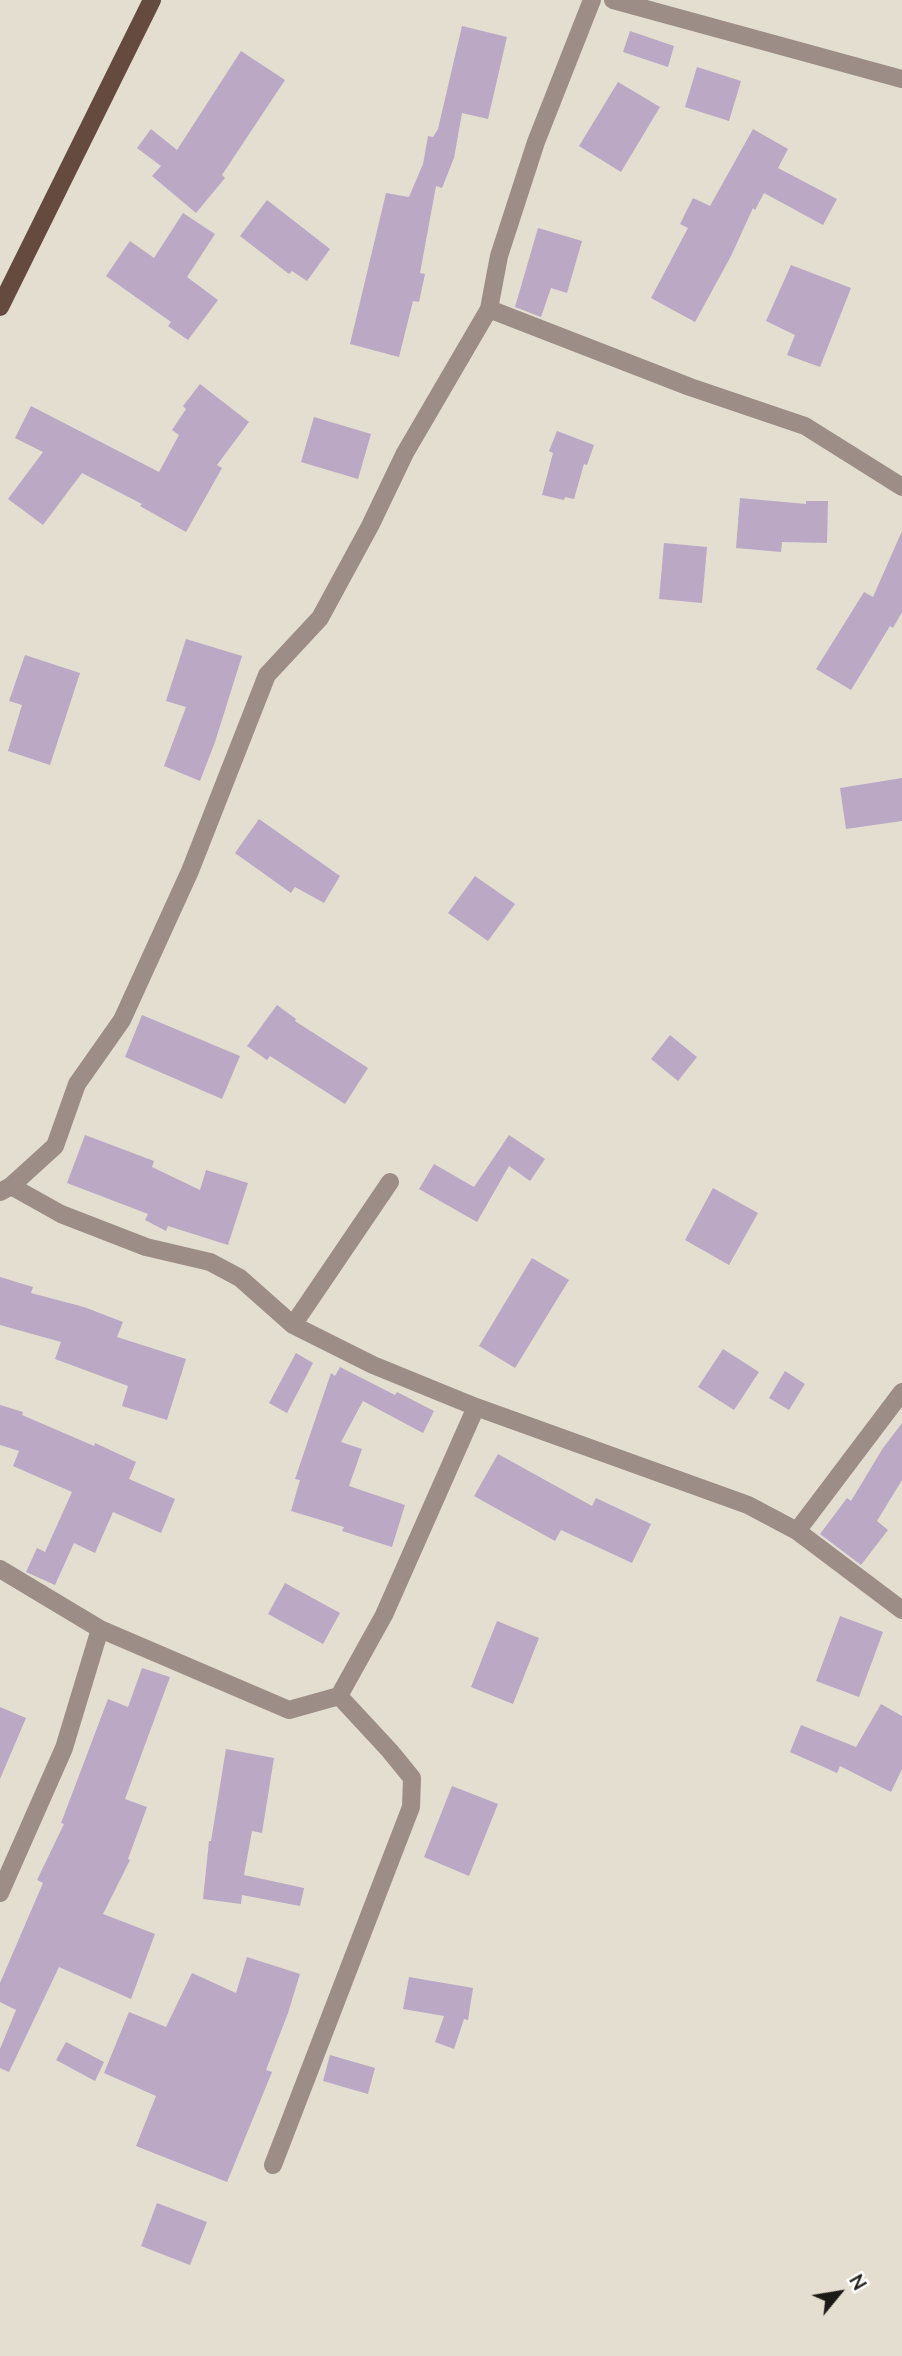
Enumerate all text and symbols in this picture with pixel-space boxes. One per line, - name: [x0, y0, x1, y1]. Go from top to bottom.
- north arrow: [804, 2258, 874, 2328]
- text: N: [842, 2270, 872, 2295]

